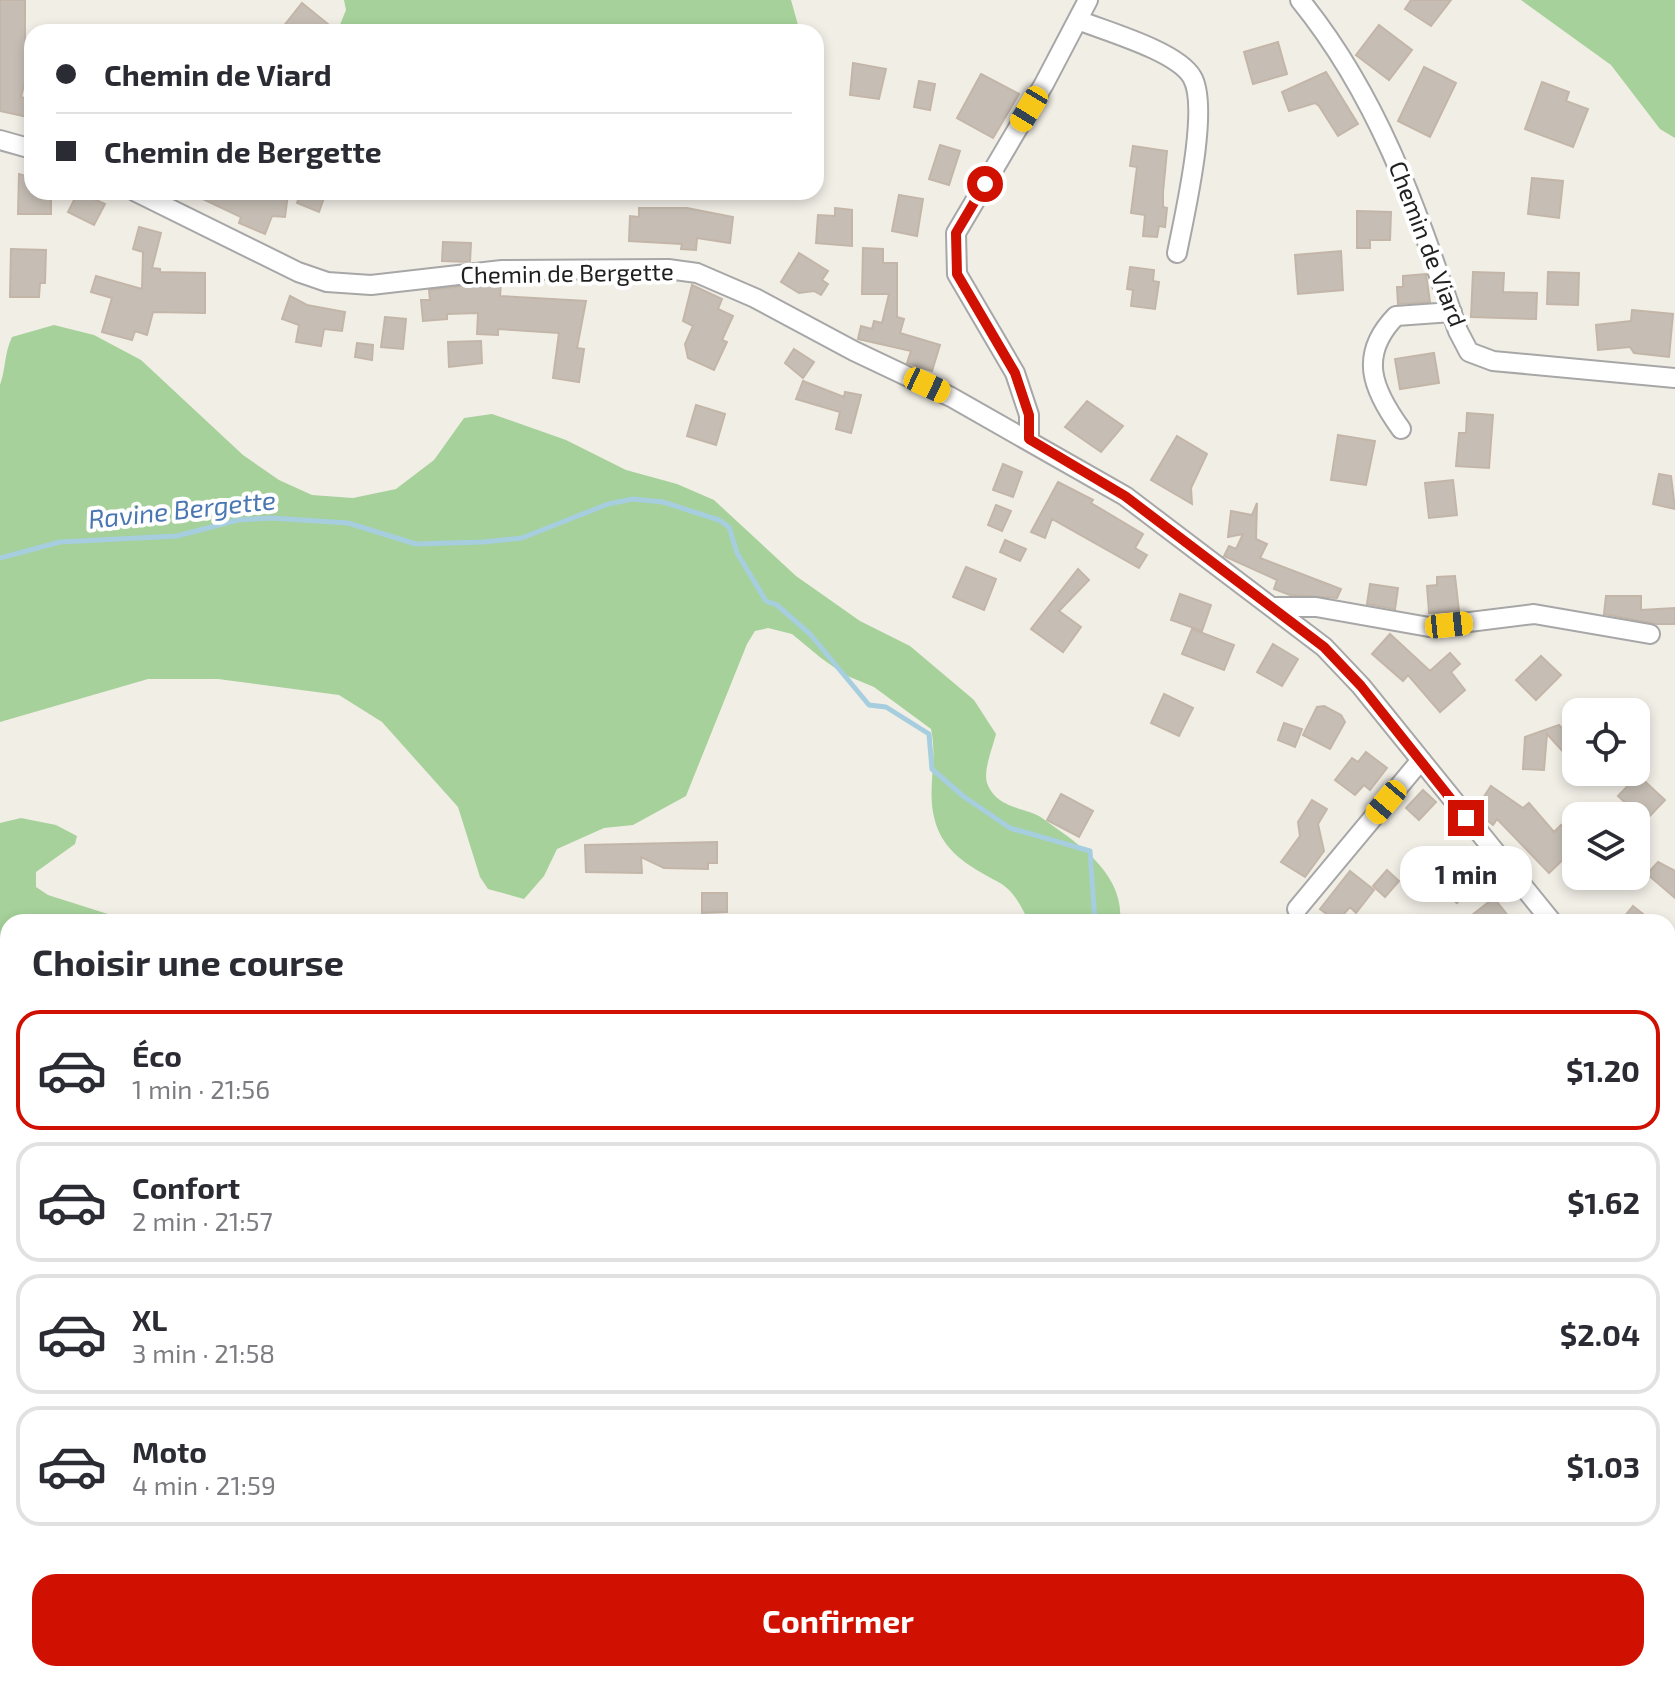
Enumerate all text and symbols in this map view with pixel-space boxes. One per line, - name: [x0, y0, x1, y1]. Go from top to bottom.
- text: Chemin de Viard: [104, 56, 332, 92]
- car: [1006, 82, 1052, 136]
- text: Chemin de Bergette: [104, 133, 382, 169]
- street label: Chemin de Viard: [1383, 157, 1473, 330]
- route start: [967, 166, 1003, 202]
- street label: Chemin de Bergette: [460, 256, 674, 289]
- car: [900, 364, 954, 406]
- water label: Ravine Bergette: [87, 483, 277, 534]
- car: [1424, 611, 1474, 639]
- map controls: [1562, 698, 1650, 890]
- button: locate: [1562, 698, 1650, 786]
- car: [1361, 776, 1411, 828]
- route end: [1448, 800, 1484, 836]
- button: layers: [1562, 802, 1650, 890]
- callout: 1 min: [1400, 846, 1532, 902]
- text: 1 min: [1435, 858, 1497, 889]
- text: Choisir une course: [32, 940, 344, 983]
- icon: car: [36, 1034, 108, 1106]
- text: Éco: [132, 1037, 182, 1073]
- text: $1.20: [1566, 1052, 1640, 1088]
- text: 1 min · 21:56: [132, 1073, 270, 1104]
- icon: car: [36, 1166, 108, 1238]
- text: Confort: [132, 1169, 240, 1205]
- text: $1.62: [1567, 1184, 1640, 1220]
- text: 2 min · 21:57: [132, 1205, 273, 1236]
- icon: car: [36, 1298, 108, 1370]
- text: XL: [132, 1301, 167, 1337]
- text: $2.04: [1560, 1316, 1640, 1352]
- text: 3 min · 21:58: [132, 1337, 275, 1368]
- icon: car: [36, 1430, 108, 1502]
- text: Moto: [132, 1433, 207, 1469]
- text: $1.03: [1566, 1448, 1640, 1484]
- text: 4 min · 21:59: [132, 1469, 276, 1500]
- button: Confirmer: [32, 1574, 1644, 1666]

